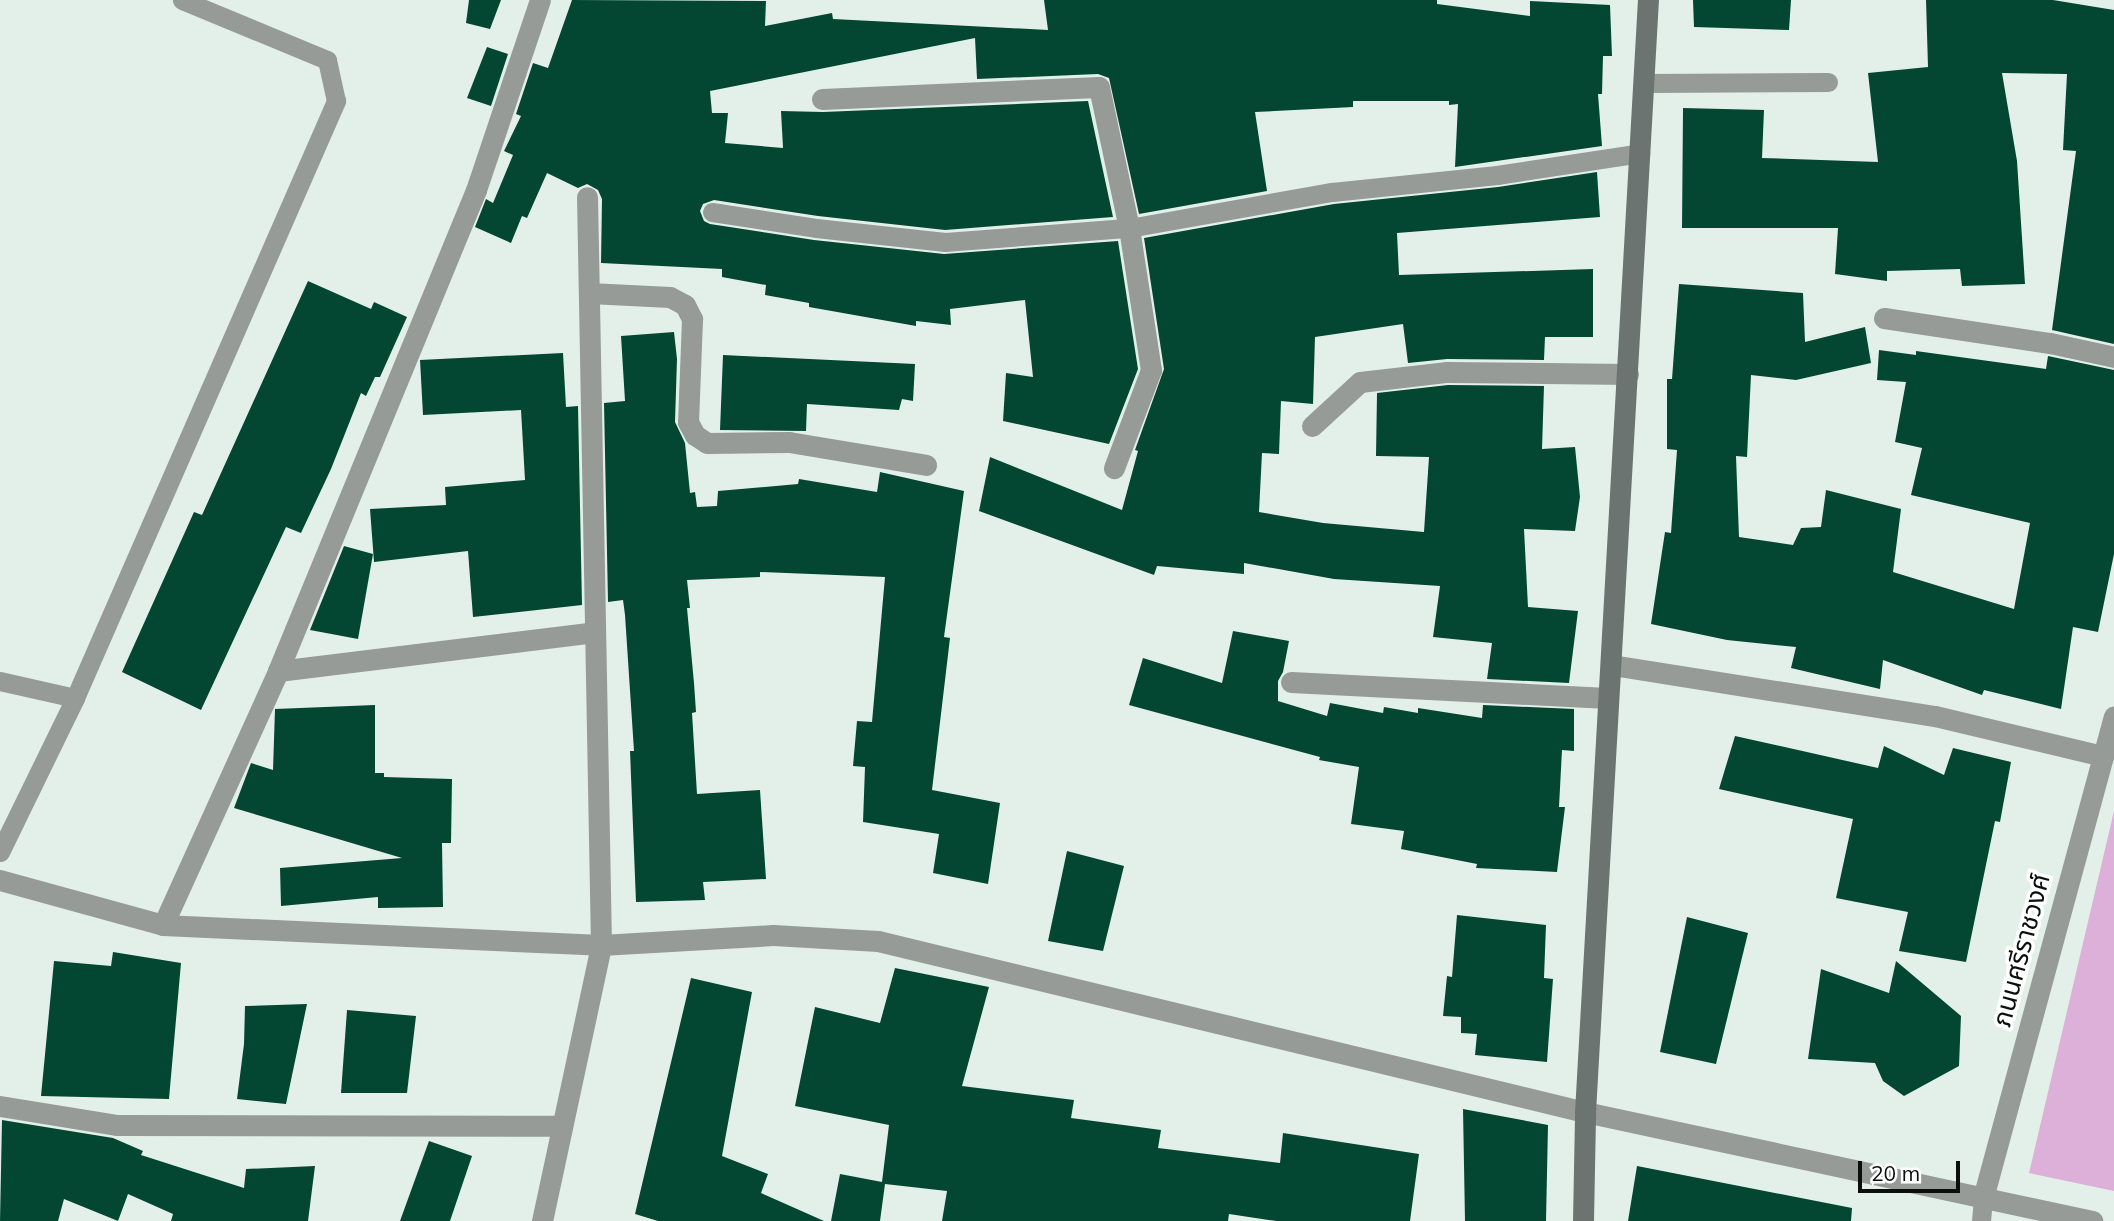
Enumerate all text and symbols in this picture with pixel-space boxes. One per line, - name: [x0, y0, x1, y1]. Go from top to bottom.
- street label: ภนนศรีราชวงศ์: [1986, 870, 2056, 1030]
- scale bar: [1862, 1148, 1964, 1192]
- text: 20 m: [1871, 1160, 1920, 1186]

